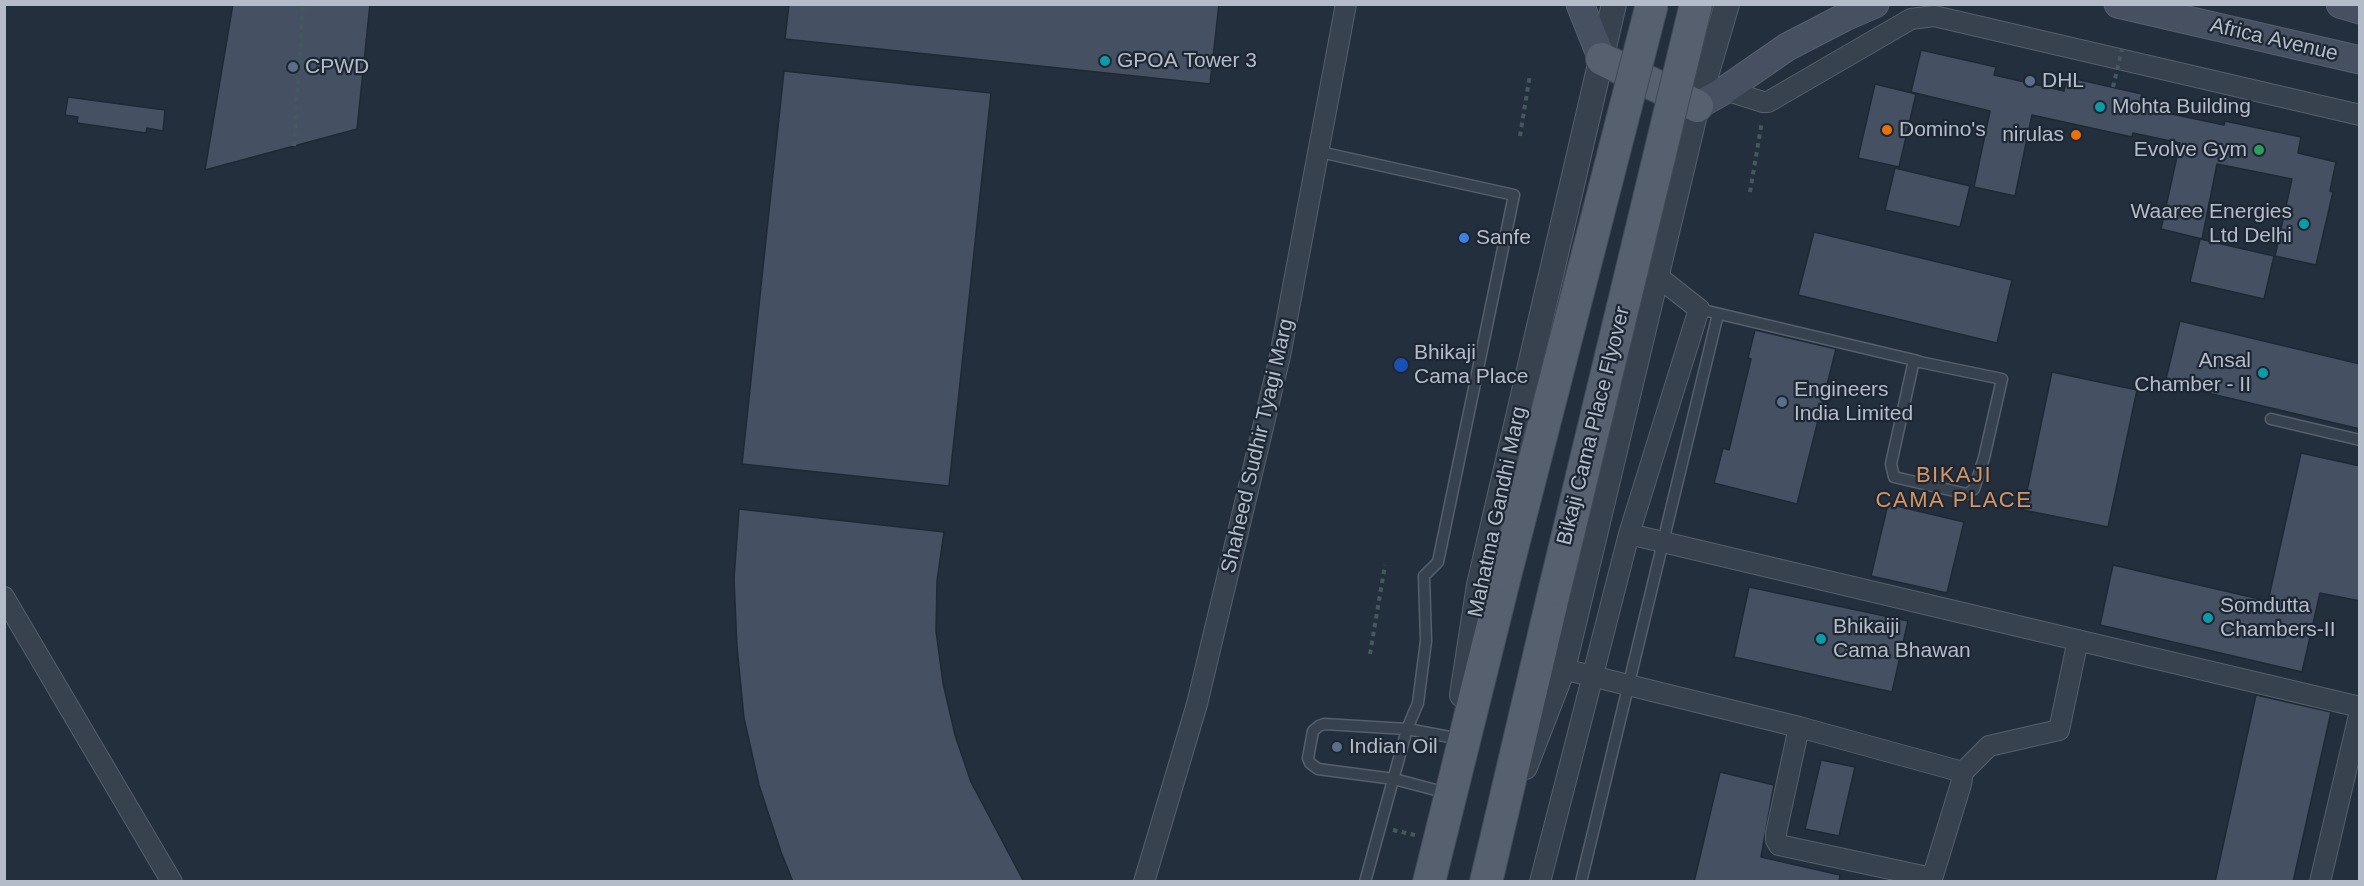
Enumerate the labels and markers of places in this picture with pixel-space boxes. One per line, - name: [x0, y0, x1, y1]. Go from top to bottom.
- place label: GPOA Tower 3: [1117, 48, 1257, 74]
- place label: CPWD: [305, 54, 369, 80]
- marker: GPOA Tower 3: [1098, 54, 1112, 68]
- marker: CPWD: [286, 60, 300, 74]
- place label: DHL: [2042, 68, 2084, 94]
- marker: DHL: [2023, 74, 2037, 88]
- place label: Mohta Building: [2112, 94, 2251, 120]
- marker: Mohta Building: [2093, 100, 2107, 114]
- place label: Domino's: [1899, 117, 1986, 143]
- place label: nirulas: [2002, 122, 2064, 148]
- marker: Domino's: [1880, 123, 1894, 137]
- marker: nirulas: [2069, 128, 2083, 142]
- place label: Evolve Gym: [2134, 137, 2247, 163]
- marker: Evolve Gym: [2252, 143, 2266, 157]
- place label: Waaree Energies Ltd Delhi: [2131, 199, 2292, 249]
- marker: Waaree Energies Ltd Delhi: [2297, 217, 2311, 231]
- place label: Sanfe: [1476, 225, 1531, 251]
- marker: Sanfe: [1457, 231, 1471, 245]
- place label: Bhikaji Cama Place: [1414, 340, 1528, 390]
- place label: Ansal Chamber - II: [2134, 348, 2251, 398]
- marker: Bhikaji Cama Place: [1392, 356, 1410, 374]
- marker: Ansal Chamber - II: [2256, 366, 2270, 380]
- place label: Engineers India Limited: [1794, 377, 1913, 427]
- marker: Engineers India Limited: [1775, 395, 1789, 409]
- place label: Somdutta Chambers-II: [2220, 593, 2336, 643]
- marker: Somdutta Chambers-II: [2201, 611, 2215, 625]
- place label: Bhikaiji Cama Bhawan: [1833, 614, 1971, 664]
- marker: Bhikaiji Cama Bhawan: [1814, 632, 1828, 646]
- place label: Indian Oil: [1349, 734, 1438, 760]
- marker: Indian Oil: [1330, 740, 1344, 754]

